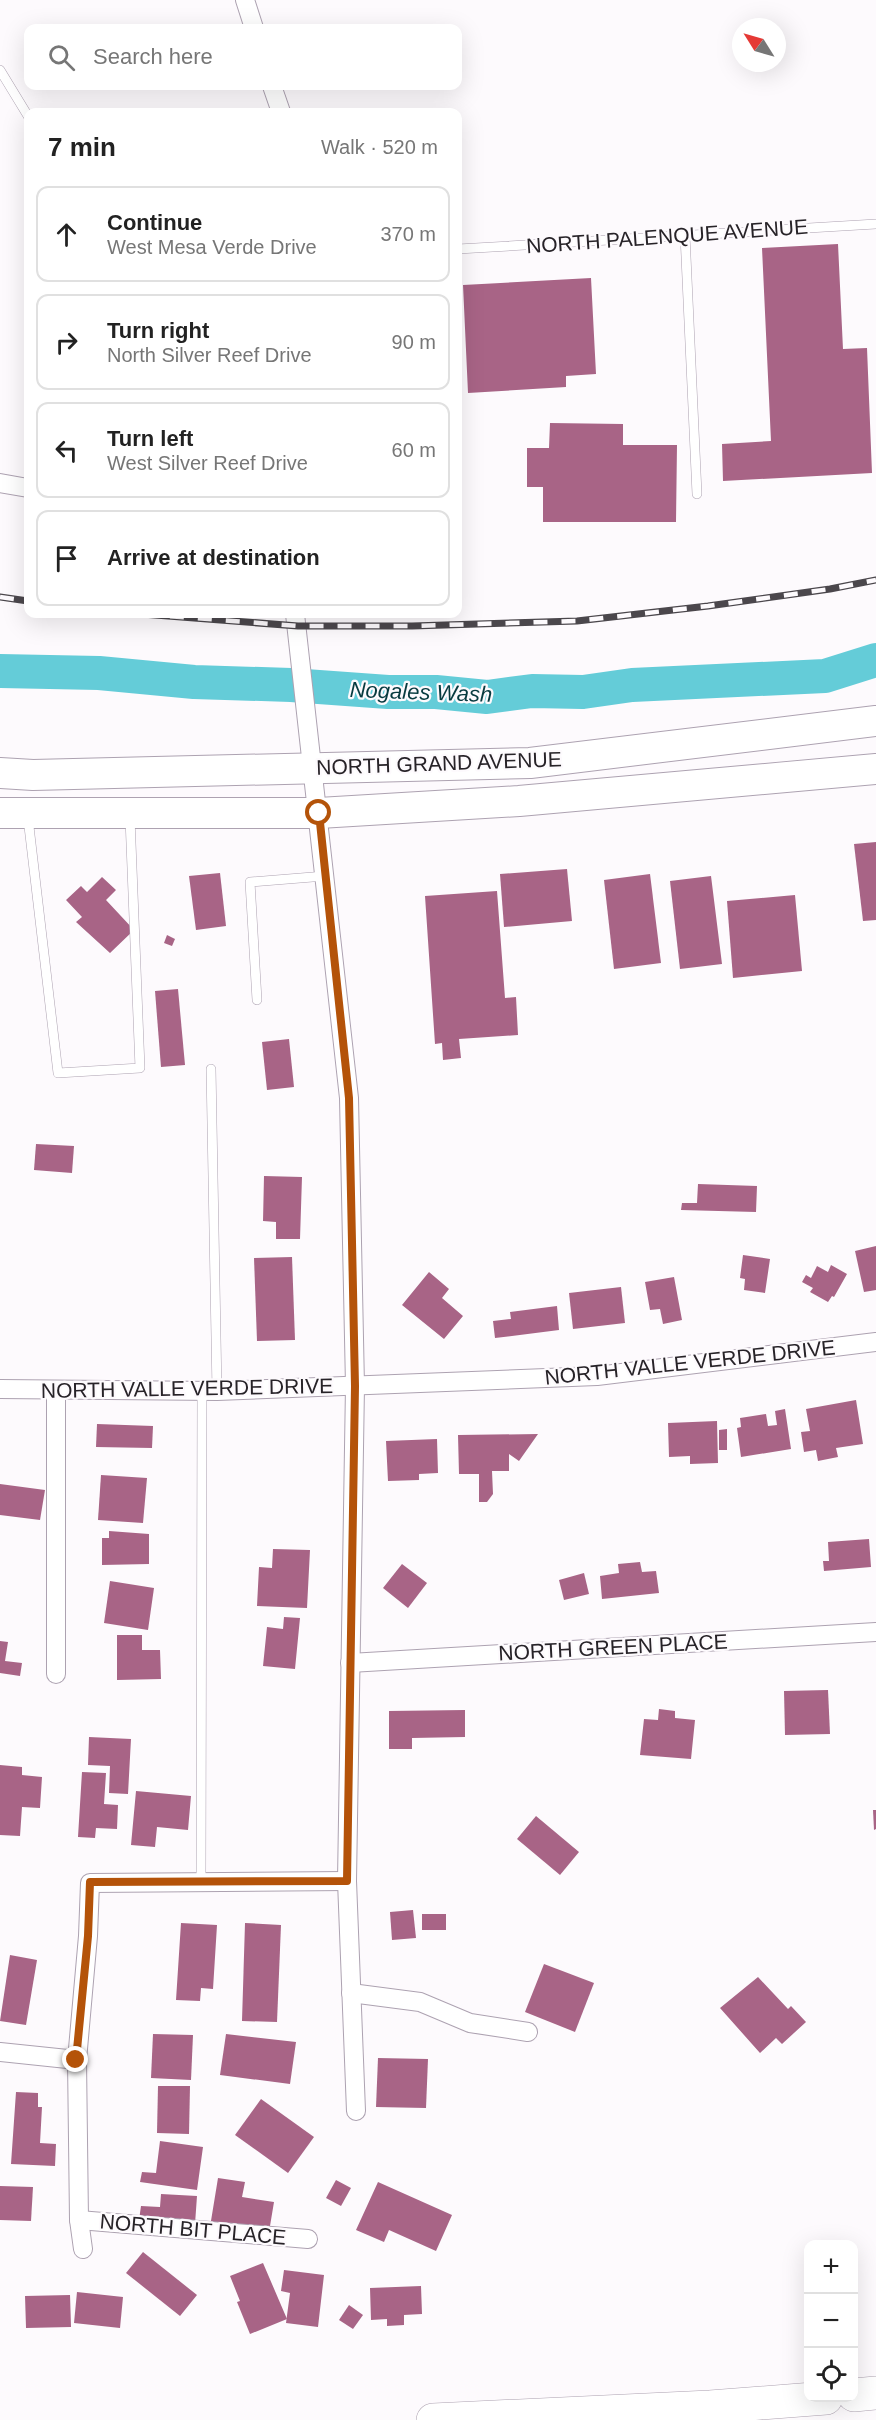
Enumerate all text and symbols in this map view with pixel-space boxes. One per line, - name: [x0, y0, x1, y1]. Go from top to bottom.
- north arrow: [732, 18, 786, 72]
- search box: [24, 24, 462, 90]
- icon: search: [45, 41, 78, 74]
- text: Search here: [93, 44, 213, 69]
- text: 7 min: [48, 132, 116, 162]
- text: Walk · 520 m: [321, 136, 438, 158]
- text: Continue: [107, 210, 202, 235]
- street label: NORTH PALENQUE AVENUE: [525, 215, 809, 257]
- icon: ahead: [50, 218, 83, 251]
- text: 370 m: [380, 223, 436, 245]
- text: West Mesa Verde Drive: [107, 236, 317, 258]
- text: Turn right: [107, 318, 209, 343]
- icon: right: [50, 326, 83, 359]
- text: 90 m: [392, 331, 436, 353]
- text: North Silver Reef Drive: [107, 344, 312, 366]
- text: Turn left: [107, 426, 193, 451]
- icon: left: [50, 434, 83, 467]
- text: 60 m: [392, 439, 436, 461]
- text: West Silver Reef Drive: [107, 452, 308, 474]
- icon: arrive: [50, 542, 83, 575]
- text: Arrive at destination: [107, 545, 320, 570]
- water label: Nogales Wash: [349, 677, 493, 707]
- street label: NORTH GRAND AVENUE: [316, 747, 562, 779]
- route start: [305, 799, 331, 825]
- street label: NORTH VALLE VERDE DRIVE: [544, 1335, 836, 1389]
- street label: NORTH VALLE VERDE DRIVE: [41, 1374, 333, 1402]
- street label: NORTH GREEN PLACE: [498, 1630, 728, 1664]
- route end: [62, 2046, 88, 2072]
- street label: NORTH BIT PLACE: [99, 2209, 287, 2249]
- map controls: [804, 2240, 858, 2402]
- button: +: [804, 2240, 858, 2294]
- button: −: [804, 2294, 858, 2348]
- button: locate: [804, 2348, 858, 2402]

